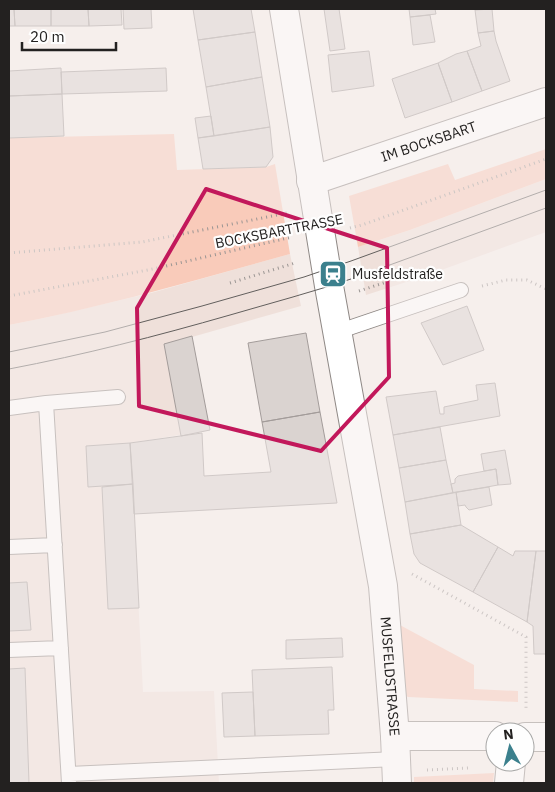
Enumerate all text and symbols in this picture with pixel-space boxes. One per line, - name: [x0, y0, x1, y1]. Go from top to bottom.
- scale bar: [22, 20, 116, 52]
- text: 20 m: [30, 27, 65, 46]
- street label: IM BOCKSBART: [378, 117, 479, 166]
- street label: BOCKSBARTTRASSE: [214, 210, 344, 252]
- station icon: Musfeldstraße: [318, 259, 348, 289]
- place label: Musfeldstraße: [352, 265, 443, 283]
- street label: MUSFELDSTRASSE: [376, 616, 404, 737]
- north arrow: [485, 722, 535, 772]
- text: N: [502, 725, 515, 744]

